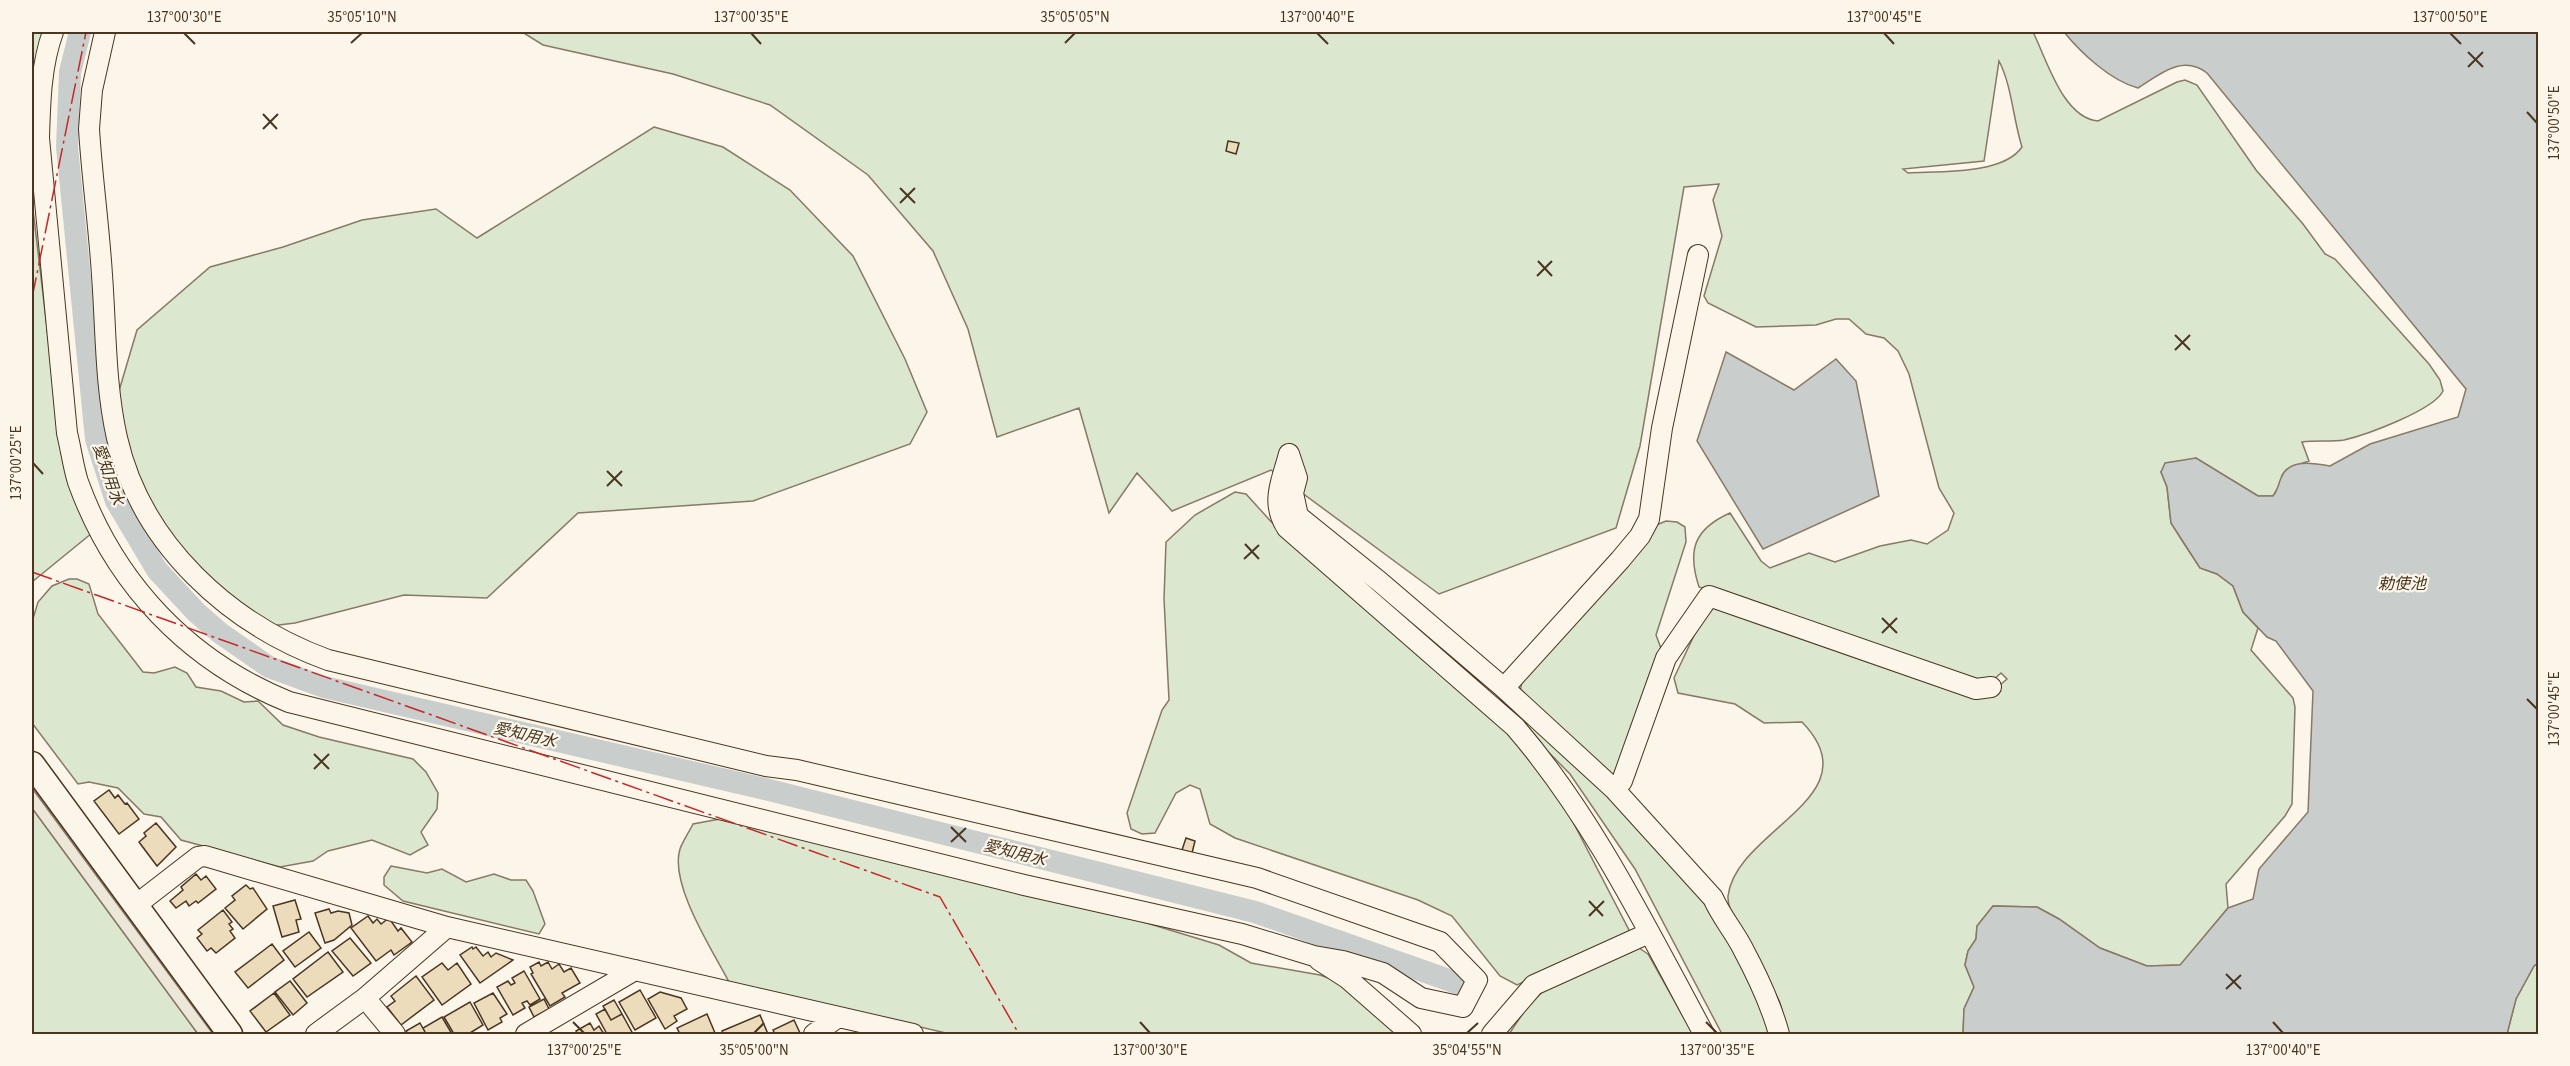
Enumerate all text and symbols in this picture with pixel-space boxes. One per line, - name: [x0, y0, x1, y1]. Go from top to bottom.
- text: 137°00'30"E: [146, 7, 222, 28]
- text: 35°05'10"N: [327, 7, 397, 28]
- text: 137°00'35"E: [713, 7, 789, 28]
- text: 35°05'05"N: [1040, 7, 1110, 28]
- text: 137°00'40"E: [1279, 7, 1355, 28]
- text: 137°00'45"E: [1846, 7, 1922, 28]
- text: 137°00'50"E: [2412, 7, 2488, 28]
- text: 137°00'50"E: [2544, 85, 2565, 161]
- text: 137°00'25"E: [6, 425, 27, 501]
- water label: 愛知用水: [87, 440, 130, 510]
- water label: 勅使池: [2378, 573, 2428, 595]
- text: 137°00'45"E: [2544, 671, 2565, 747]
- water label: 愛知用水: [491, 717, 560, 753]
- water label: 愛知用水: [981, 835, 1050, 872]
- text: 137°00'25"E: [546, 1040, 622, 1061]
- text: 35°05'00"N: [719, 1040, 789, 1061]
- text: 137°00'30"E: [1112, 1040, 1188, 1061]
- text: 35°04'55"N: [1432, 1040, 1502, 1061]
- text: 137°00'35"E: [1679, 1040, 1755, 1061]
- text: 137°00'40"E: [2245, 1040, 2321, 1061]

